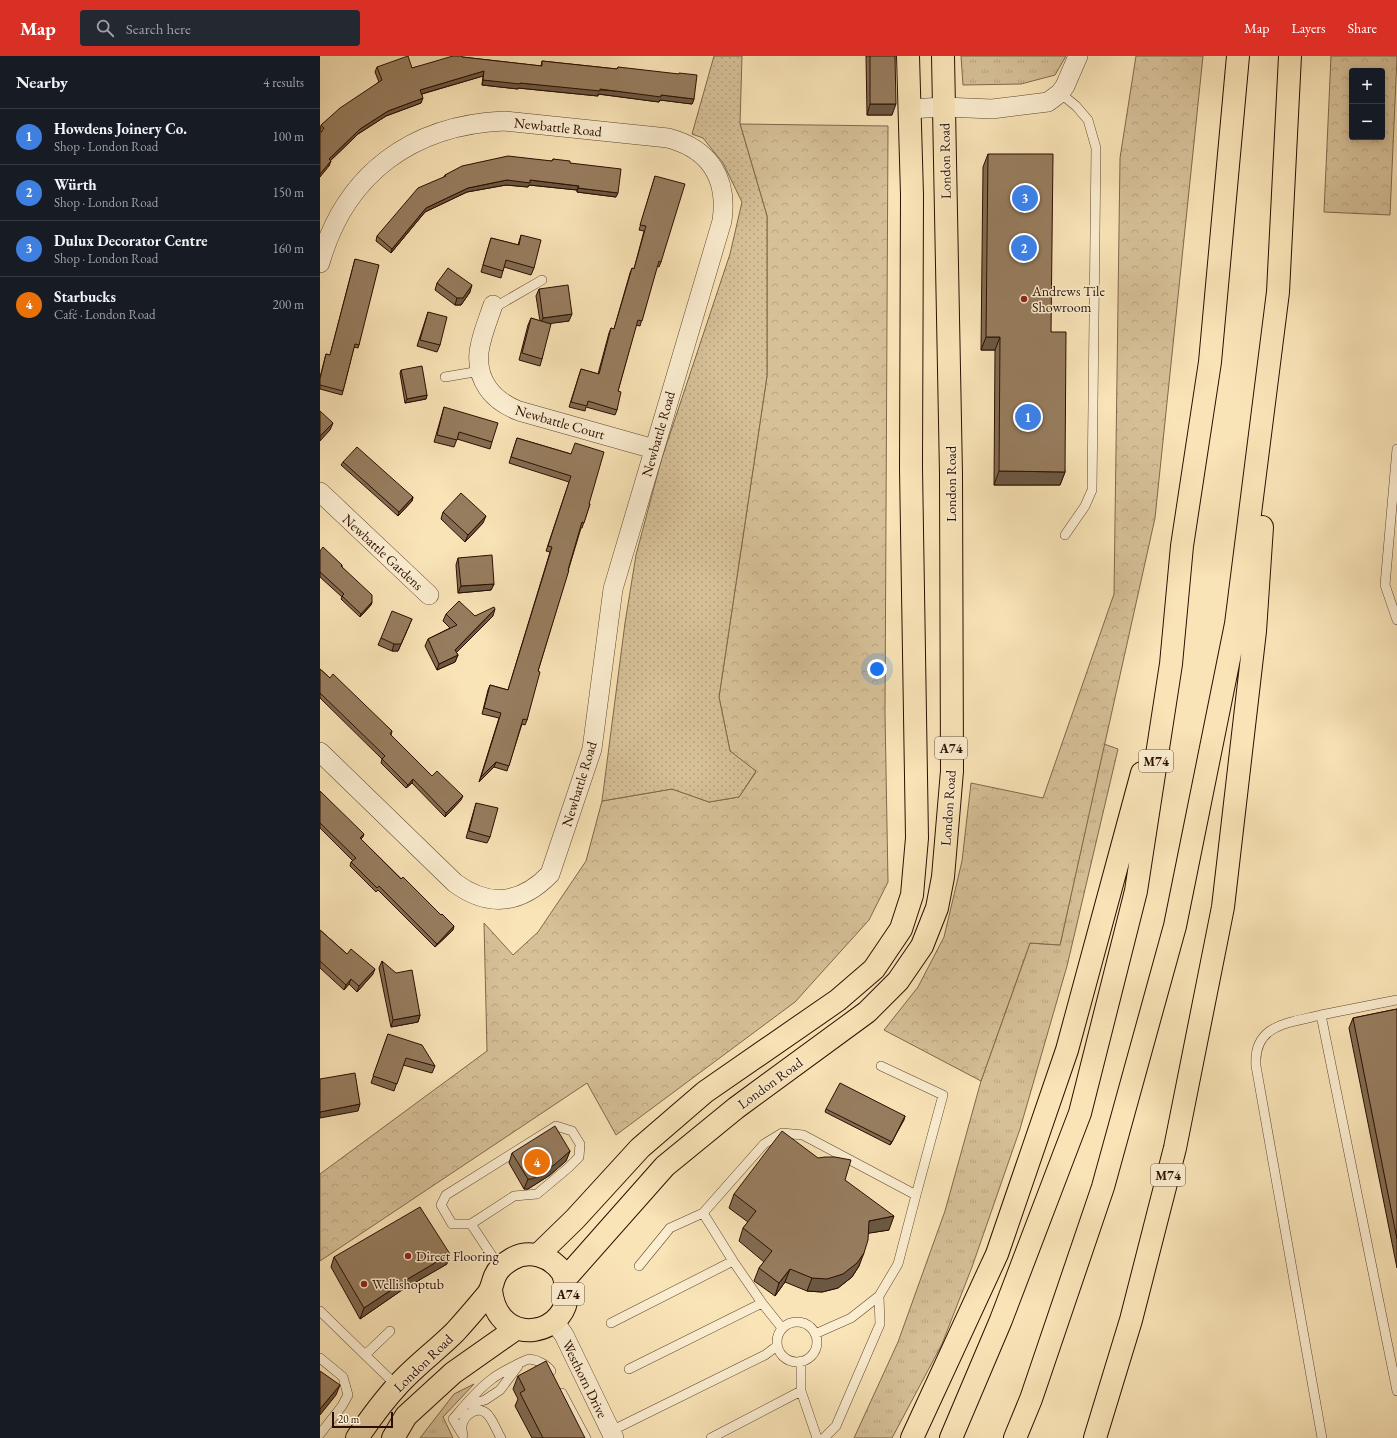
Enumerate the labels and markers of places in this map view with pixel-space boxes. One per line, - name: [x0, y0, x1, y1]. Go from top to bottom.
- pin: 3: [1012, 183, 1038, 213]
- pin: 2: [1011, 233, 1037, 263]
- place label: Andrews Tile Showroom: [1031, 282, 1105, 316]
- marker: Andrews Tile Showroom: [1019, 294, 1029, 304]
- pin: 1: [1015, 402, 1041, 432]
- pin: 4: [524, 1147, 550, 1177]
- place label: Direct Flooring: [416, 1247, 500, 1265]
- marker: Direct Flooring: [403, 1251, 413, 1261]
- place label: Wellishoptub: [372, 1275, 444, 1293]
- marker: Wellishoptub: [359, 1279, 369, 1289]

